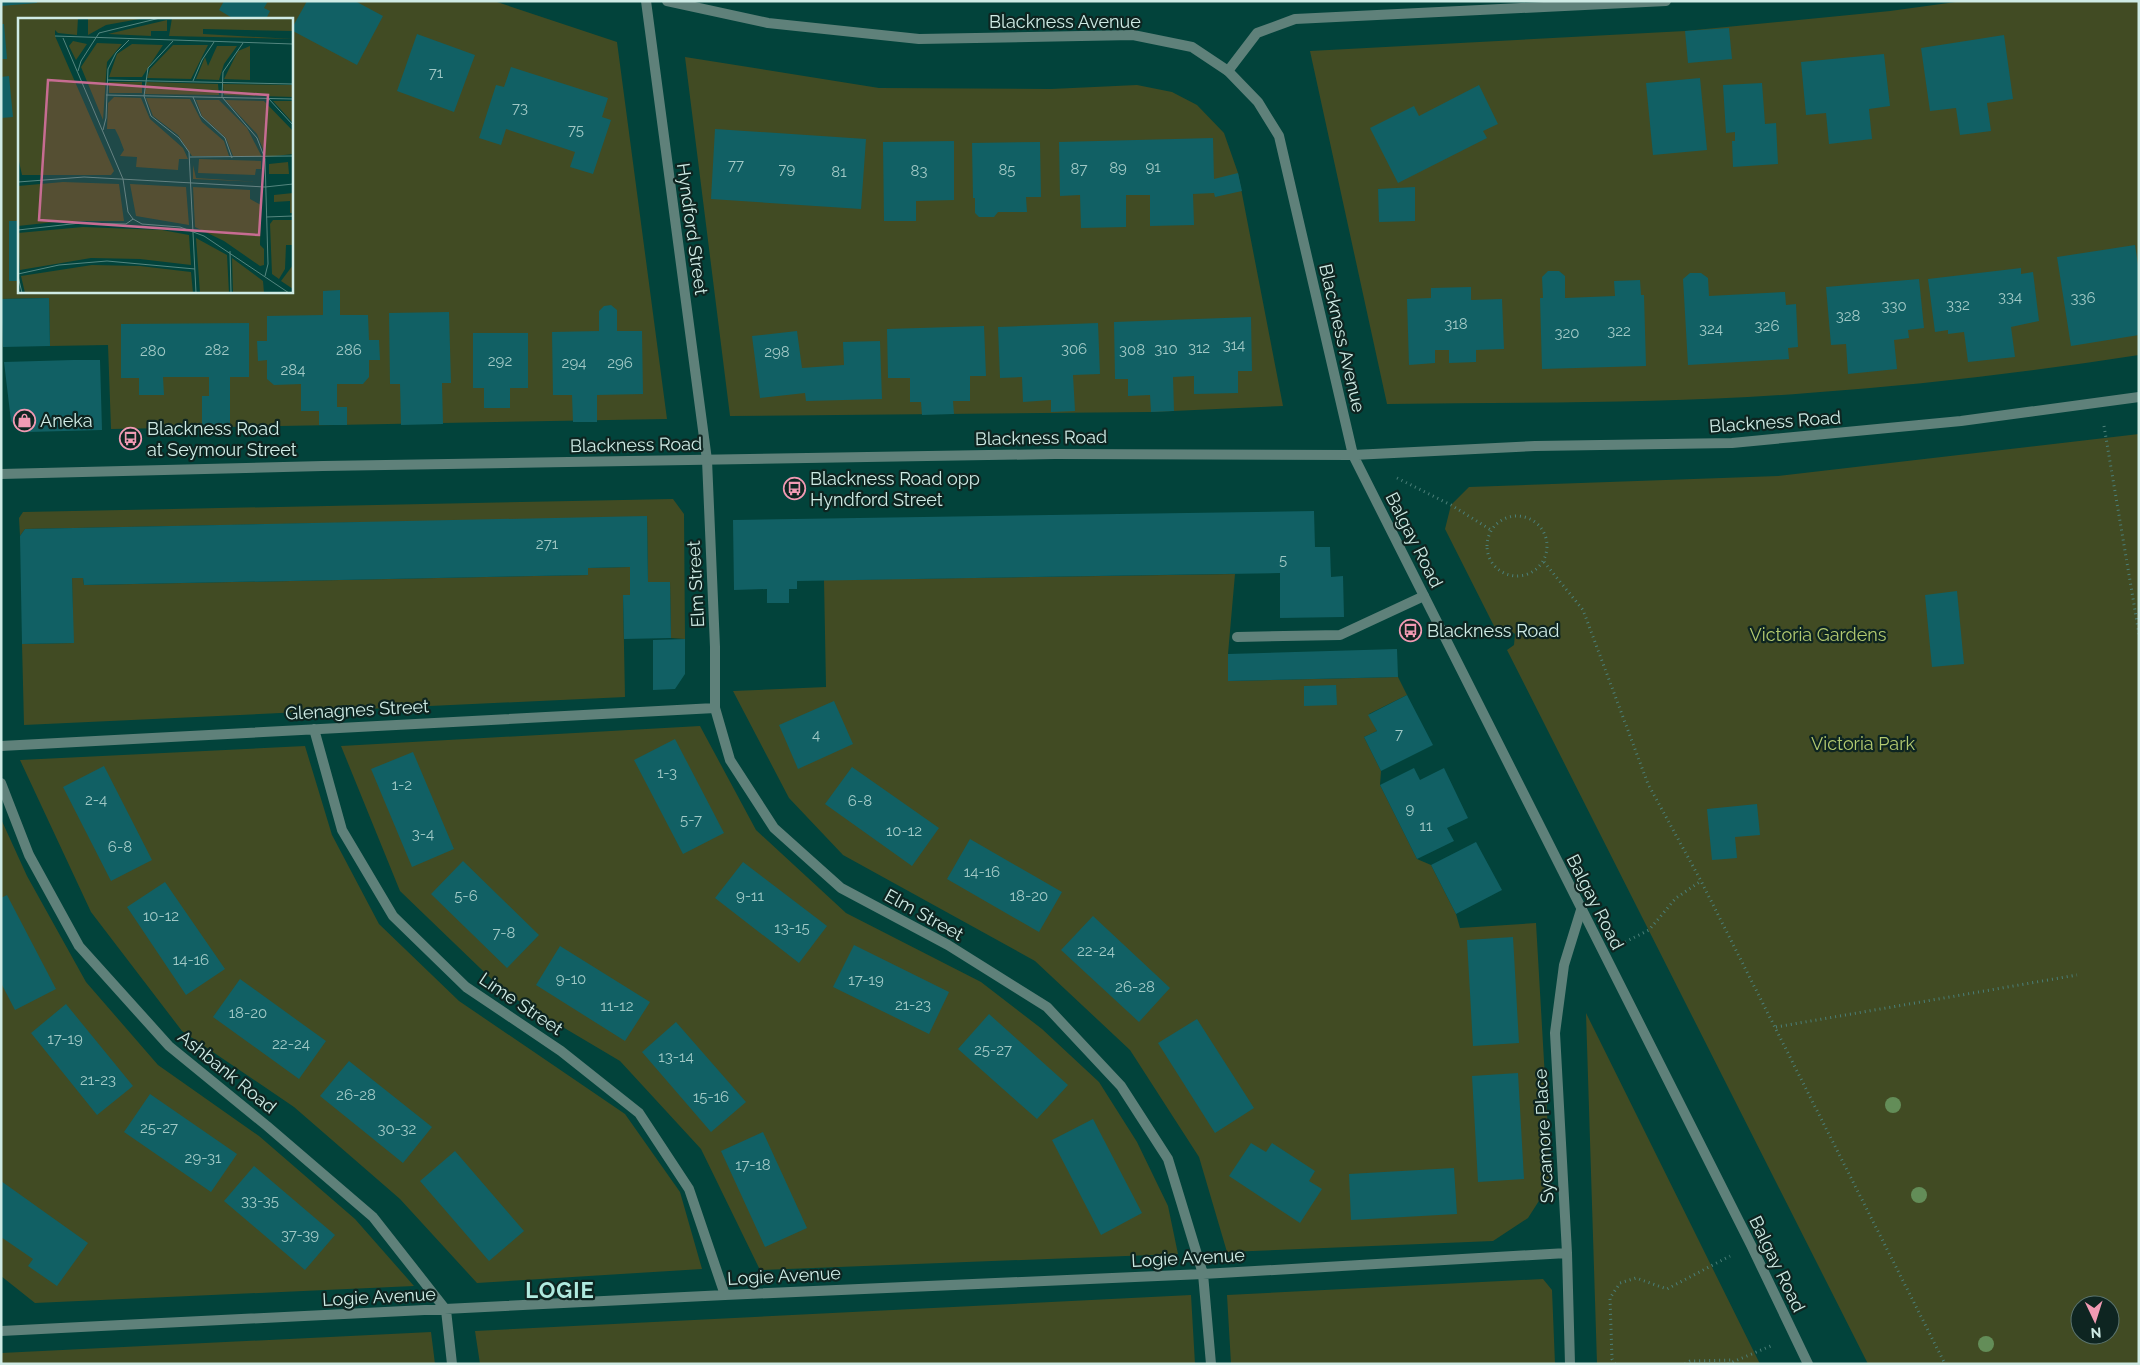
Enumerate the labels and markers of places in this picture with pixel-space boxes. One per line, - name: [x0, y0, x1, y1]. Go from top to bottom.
- shop icon: Aneka: [12, 409, 36, 433]
- place label: Aneka: [40, 410, 93, 431]
- place label: Blackness Road at Seymour Street: [147, 418, 297, 460]
- bus stop icon: Blackness Road at Seymour Street: [119, 427, 143, 451]
- place label: Blackness Road opp Hyndford Street: [810, 468, 980, 510]
- bus stop icon: Blackness Road opp Hyndford Street: [782, 477, 806, 501]
- bus stop icon: Blackness Road: [1399, 619, 1423, 643]
- place label: Blackness Road: [1427, 620, 1559, 641]

